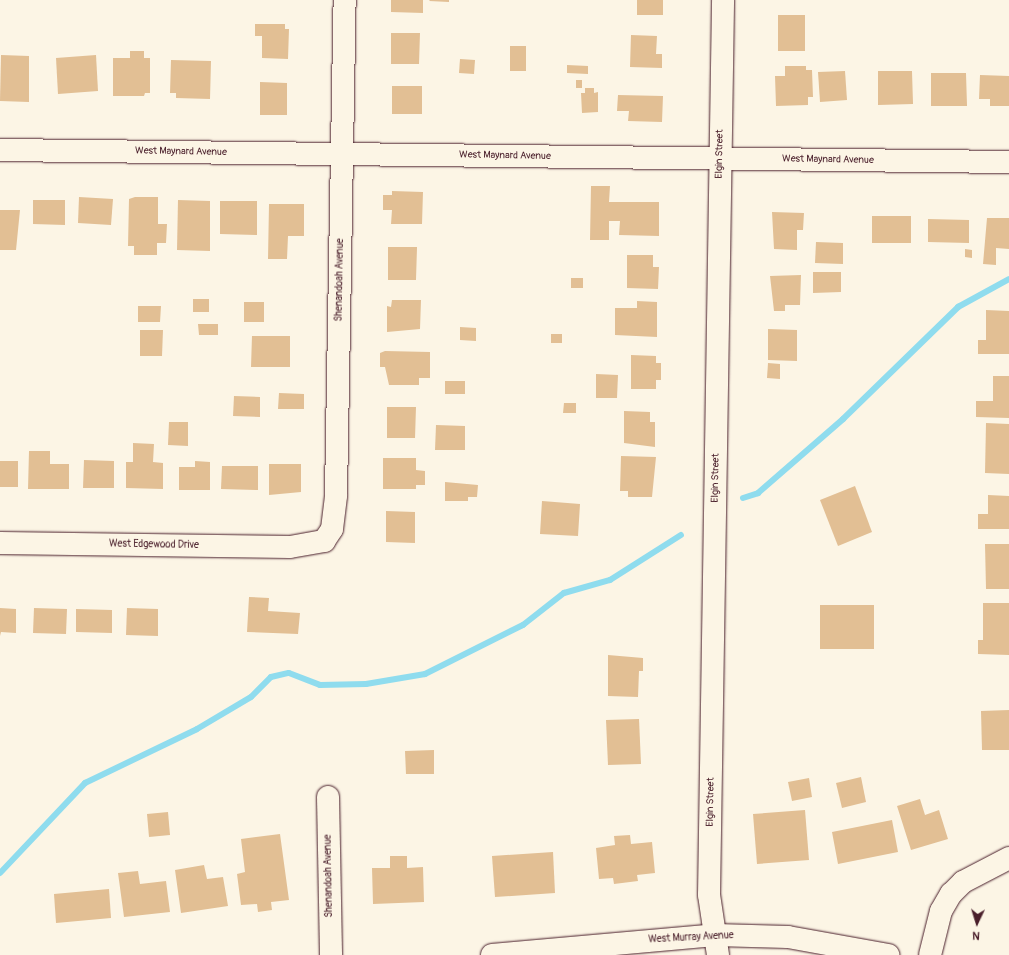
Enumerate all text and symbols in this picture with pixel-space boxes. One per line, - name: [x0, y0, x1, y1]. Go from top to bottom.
- street label: Elgin Street: [714, 129, 726, 179]
- street label: West Maynard Avenue: [135, 145, 227, 159]
- street label: West Maynard Avenue: [459, 149, 551, 163]
- street label: West Maynard Avenue: [782, 153, 874, 167]
- street label: Shenandoah Avenue: [333, 238, 347, 322]
- street label: Elgin Street: [710, 453, 722, 503]
- street label: West Edgewood Drive: [109, 538, 199, 552]
- street label: Elgin Street: [705, 777, 717, 827]
- street label: Shenandoah Avenue: [322, 834, 336, 918]
- north arrow: [957, 903, 997, 943]
- text: N: [972, 929, 980, 942]
- street label: West Murray Avenue: [648, 930, 734, 946]

